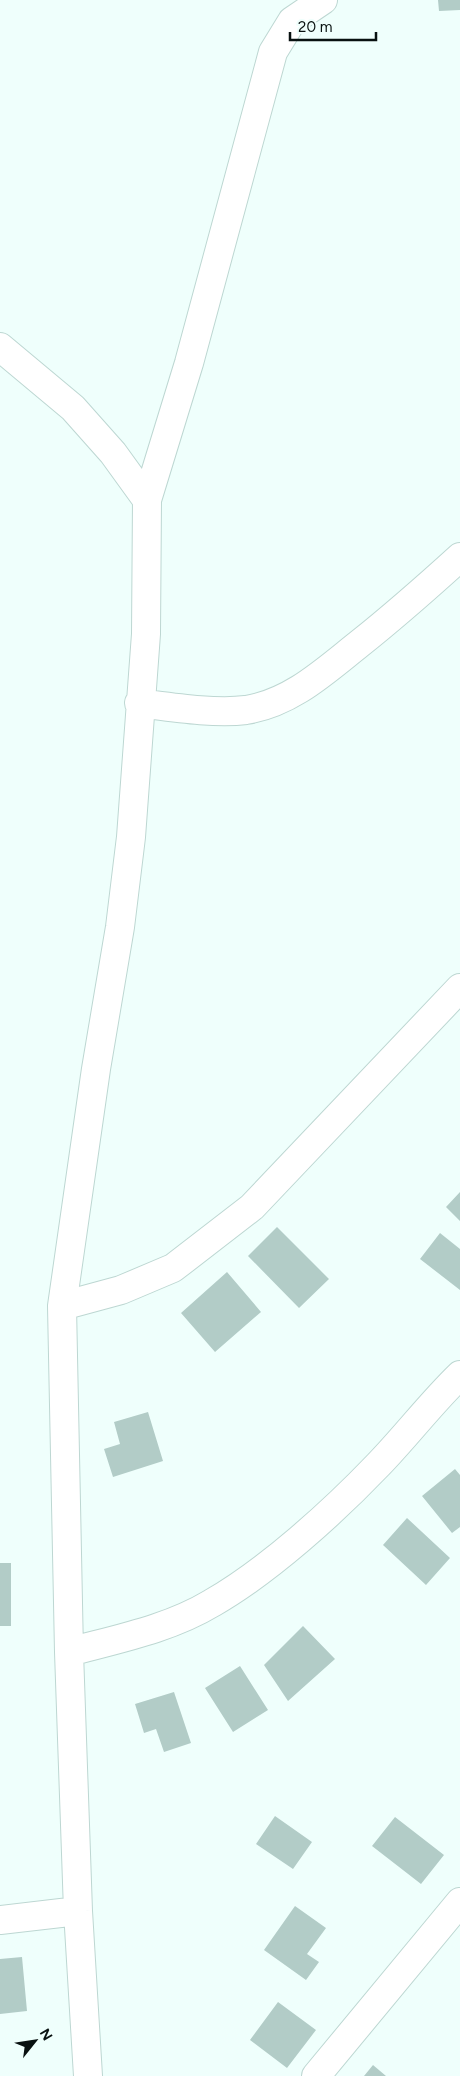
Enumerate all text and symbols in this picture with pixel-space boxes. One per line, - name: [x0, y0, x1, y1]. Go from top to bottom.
- scale bar: [290, 10, 376, 42]
- text: 20 m: [298, 18, 332, 36]
- north arrow: [10, 2016, 60, 2066]
- text: N: [36, 2026, 56, 2044]

